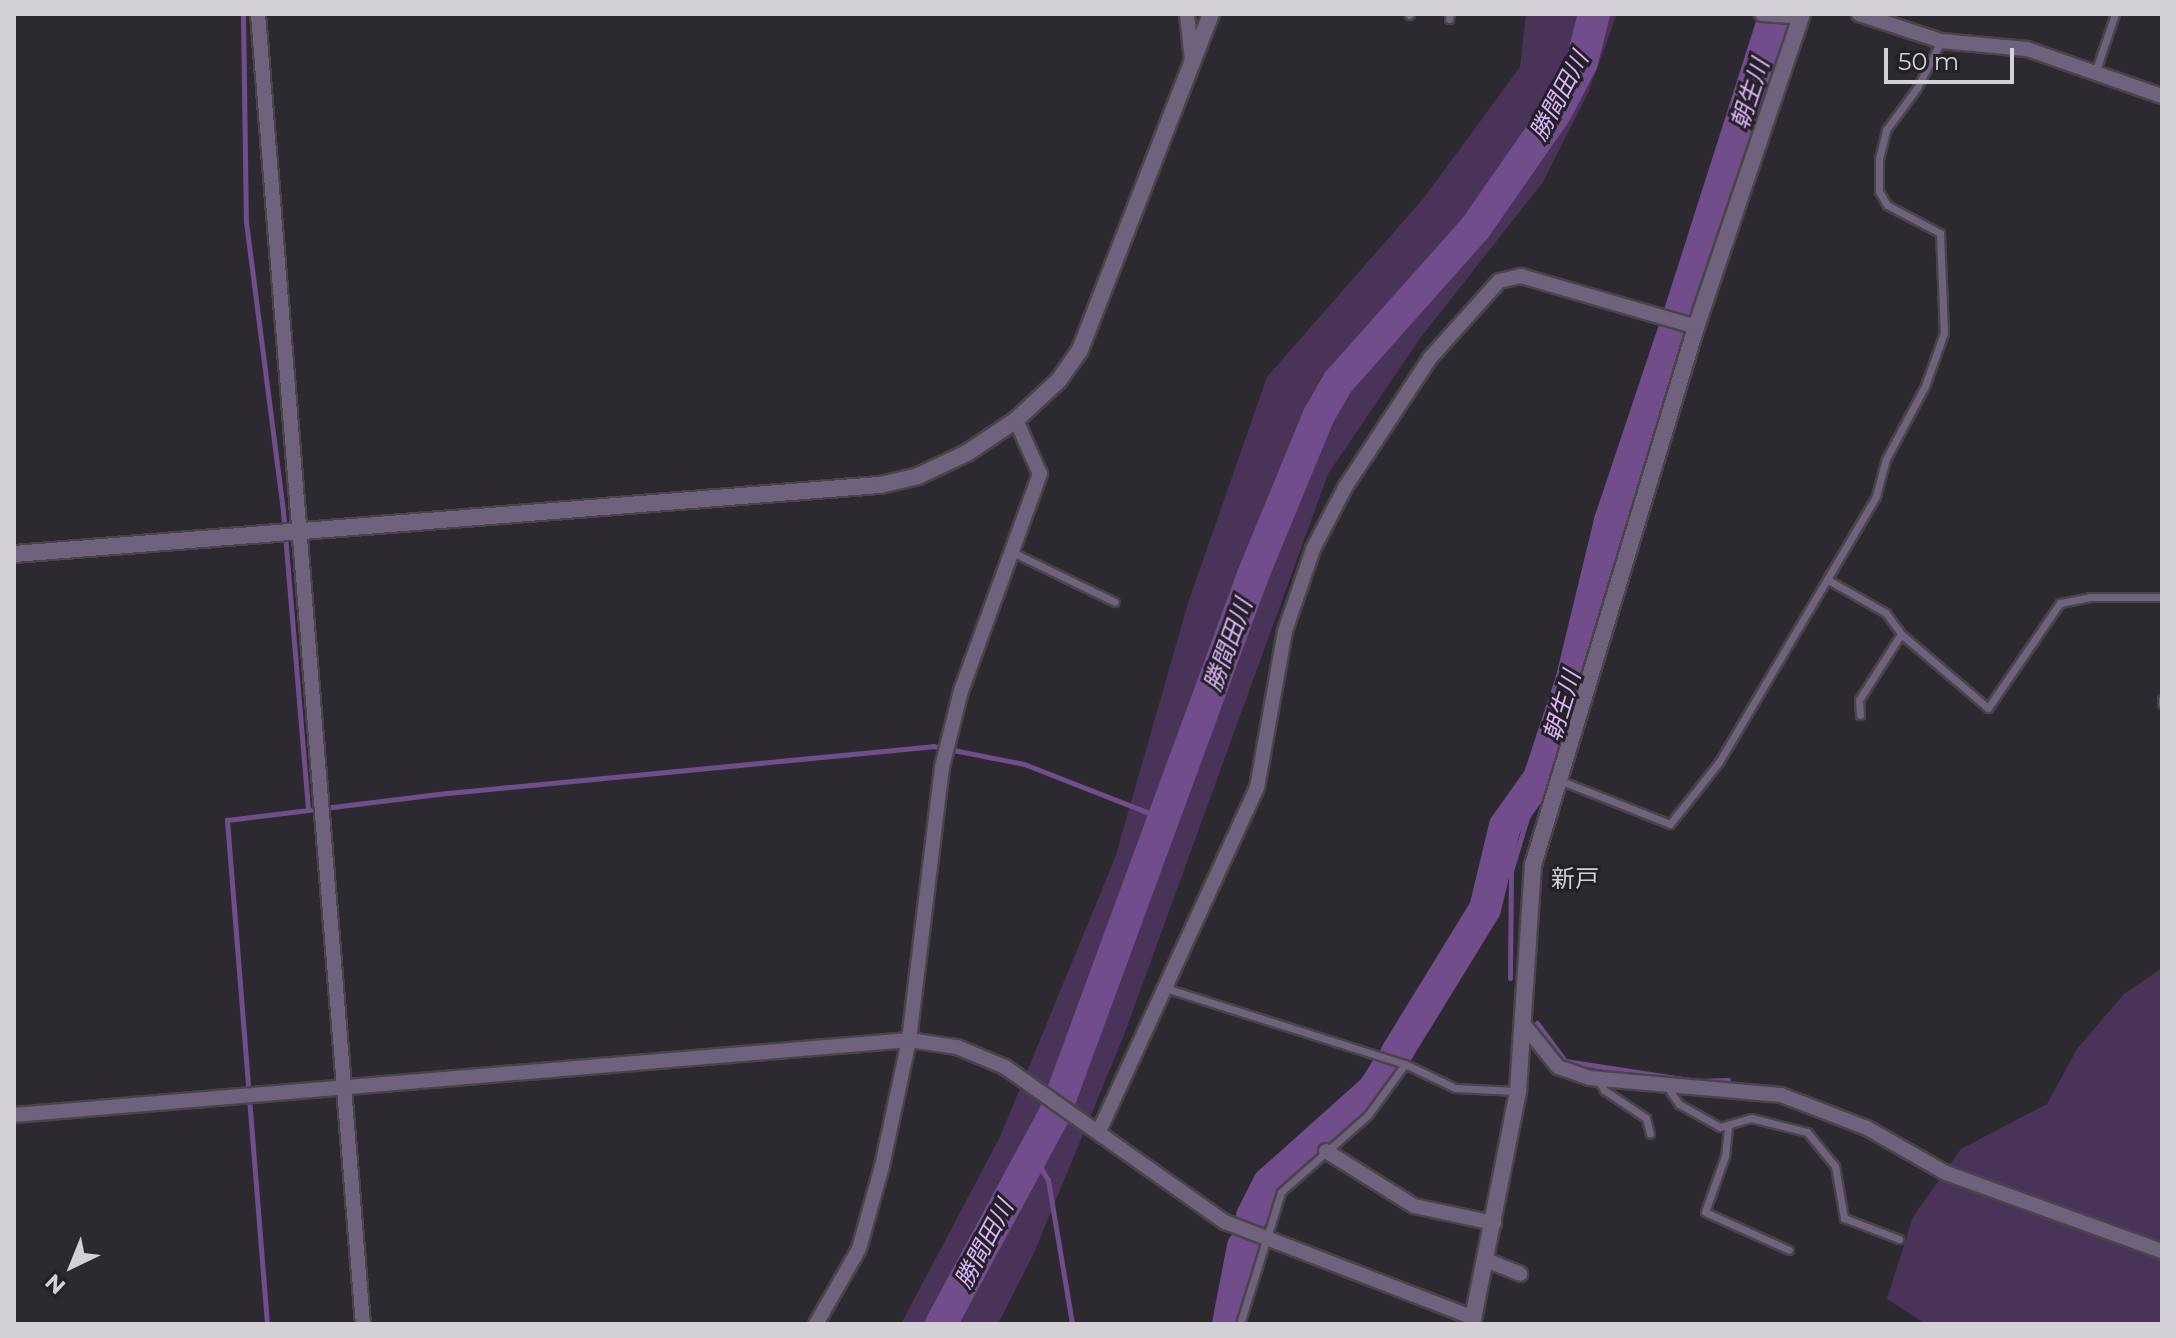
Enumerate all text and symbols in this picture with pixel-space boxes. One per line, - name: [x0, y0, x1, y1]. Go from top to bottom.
- scale bar: [1888, 32, 2018, 82]
- water label: 勝間田川: [1524, 47, 1594, 145]
- text: 50 m: [1898, 47, 1959, 76]
- water label: 朝生川: [1725, 55, 1775, 133]
- water label: 勝間田川: [1198, 595, 1258, 695]
- water label: 朝生川: [1538, 667, 1586, 745]
- district label: 新戸: [1551, 865, 1599, 893]
- water label: 勝間田川: [949, 1195, 1019, 1293]
- north arrow: [32, 1226, 112, 1306]
- text: N: [40, 1268, 71, 1300]

